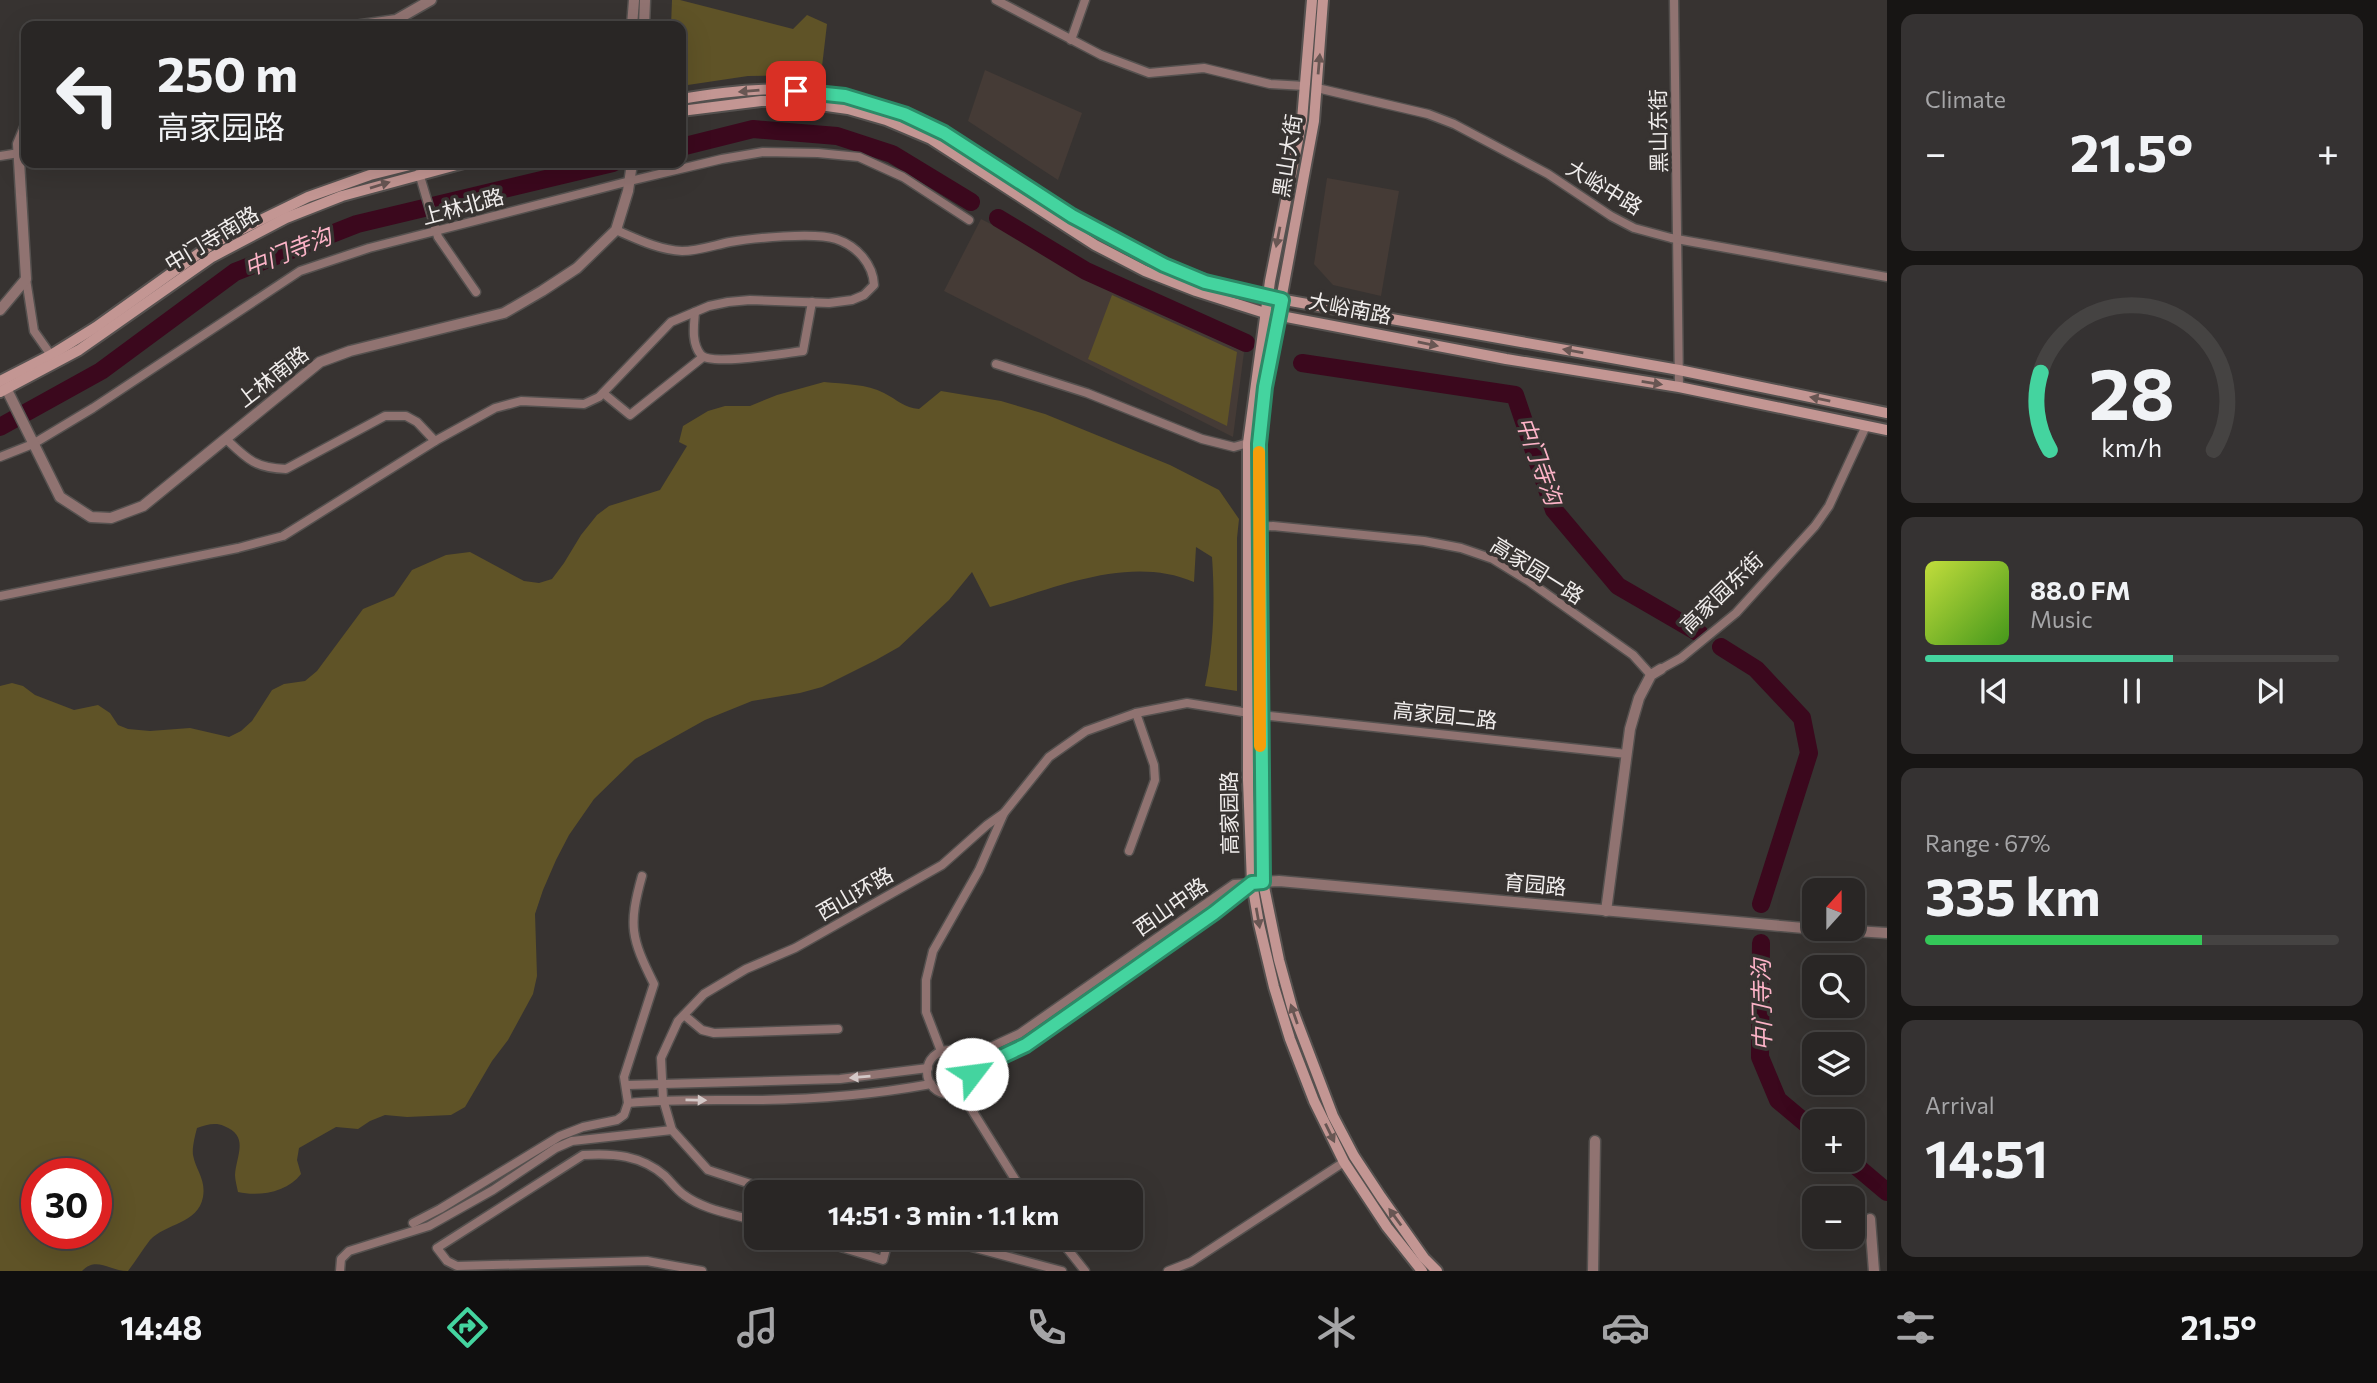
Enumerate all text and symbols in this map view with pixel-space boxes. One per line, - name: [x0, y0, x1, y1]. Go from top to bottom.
- text: 250 m: [157, 42, 298, 102]
- icon: left: [42, 49, 133, 140]
- one-way arrow: [1314, 52, 1325, 74]
- pin: [766, 61, 826, 121]
- icon: arrive: [777, 72, 815, 110]
- text: Climate: [1925, 85, 2006, 113]
- one-way arrow: [737, 86, 759, 97]
- street label: 黑山东街: [1644, 89, 1671, 173]
- text: 高家园路: [157, 106, 285, 146]
- street label: 黑山大街: [1268, 112, 1305, 199]
- text: 21.5°: [2070, 119, 2193, 183]
- text: −: [1925, 128, 1947, 175]
- text: +: [2317, 128, 2339, 175]
- street label: 大峪中路: [1562, 154, 1647, 219]
- one-way arrow: [370, 179, 391, 189]
- street label: 上林北路: [419, 183, 506, 228]
- street label: 中门寺南路: [160, 200, 263, 275]
- water label: 中门寺沟: [240, 220, 338, 281]
- one-way arrow: [1272, 226, 1283, 248]
- street label: 大峪南路: [1307, 287, 1394, 328]
- one-way arrow: [1417, 339, 1439, 350]
- street label: 上林南路: [231, 340, 313, 412]
- one-way arrow: [1562, 345, 1584, 356]
- text: 28: [2089, 347, 2175, 436]
- one-way arrow: [1641, 378, 1663, 389]
- one-way arrow: [1809, 394, 1831, 405]
- water label: 中门寺沟: [1511, 413, 1570, 511]
- text: km/h: [2102, 432, 2162, 462]
- street label: 高家园一路: [1487, 531, 1589, 608]
- street label: 高家园东街: [1675, 546, 1767, 637]
- text: 88.0 FM: [2030, 574, 2131, 605]
- text: Music: [2030, 605, 2093, 633]
- icon: previous: [1975, 672, 2013, 710]
- icon: pause: [2113, 672, 2151, 710]
- icon: next: [2251, 672, 2289, 710]
- street label: 高家园二路: [1392, 697, 1499, 732]
- street label: 高家园路: [1215, 771, 1242, 855]
- text: Range · 67%: [1925, 829, 2050, 857]
- street label: 西山环路: [812, 861, 897, 925]
- text: 335 km: [1925, 863, 2101, 927]
- street label: 育园路: [1503, 868, 1568, 899]
- street label: 西山中路: [1129, 871, 1212, 940]
- north arrow: [1802, 878, 1866, 942]
- map controls: [1802, 878, 1865, 1249]
- one-way arrow: [1253, 907, 1264, 929]
- button: search: [1802, 955, 1865, 1018]
- water label: 中门寺沟: [1746, 956, 1776, 1051]
- one-way arrow: [1288, 1004, 1299, 1025]
- button: layers: [1802, 1032, 1865, 1095]
- position arrow: [935, 1037, 1009, 1111]
- one-way arrow: [849, 1072, 871, 1083]
- text: Arrival: [1925, 1091, 1995, 1119]
- one-way arrow: [686, 1094, 708, 1105]
- button: +: [1802, 1109, 1865, 1172]
- one-way arrow: [1325, 1123, 1336, 1143]
- text: 14:51: [1925, 1125, 2048, 1189]
- speed limit sign: 30: [21, 1158, 112, 1249]
- button: −: [1802, 1186, 1865, 1249]
- text: 14:51 · 3 min · 1.1 km: [828, 1199, 1059, 1230]
- one-way arrow: [1388, 1208, 1402, 1226]
- icon: directions: [443, 1303, 492, 1352]
- icon: music: [733, 1303, 782, 1352]
- icon: phone: [1022, 1303, 1071, 1352]
- icon: climate: [1312, 1303, 1361, 1352]
- icon: car: [1601, 1303, 1650, 1352]
- icon: filters: [1891, 1303, 1940, 1352]
- text: 14:48: [120, 1307, 202, 1347]
- text: 21.5°: [2181, 1307, 2257, 1347]

